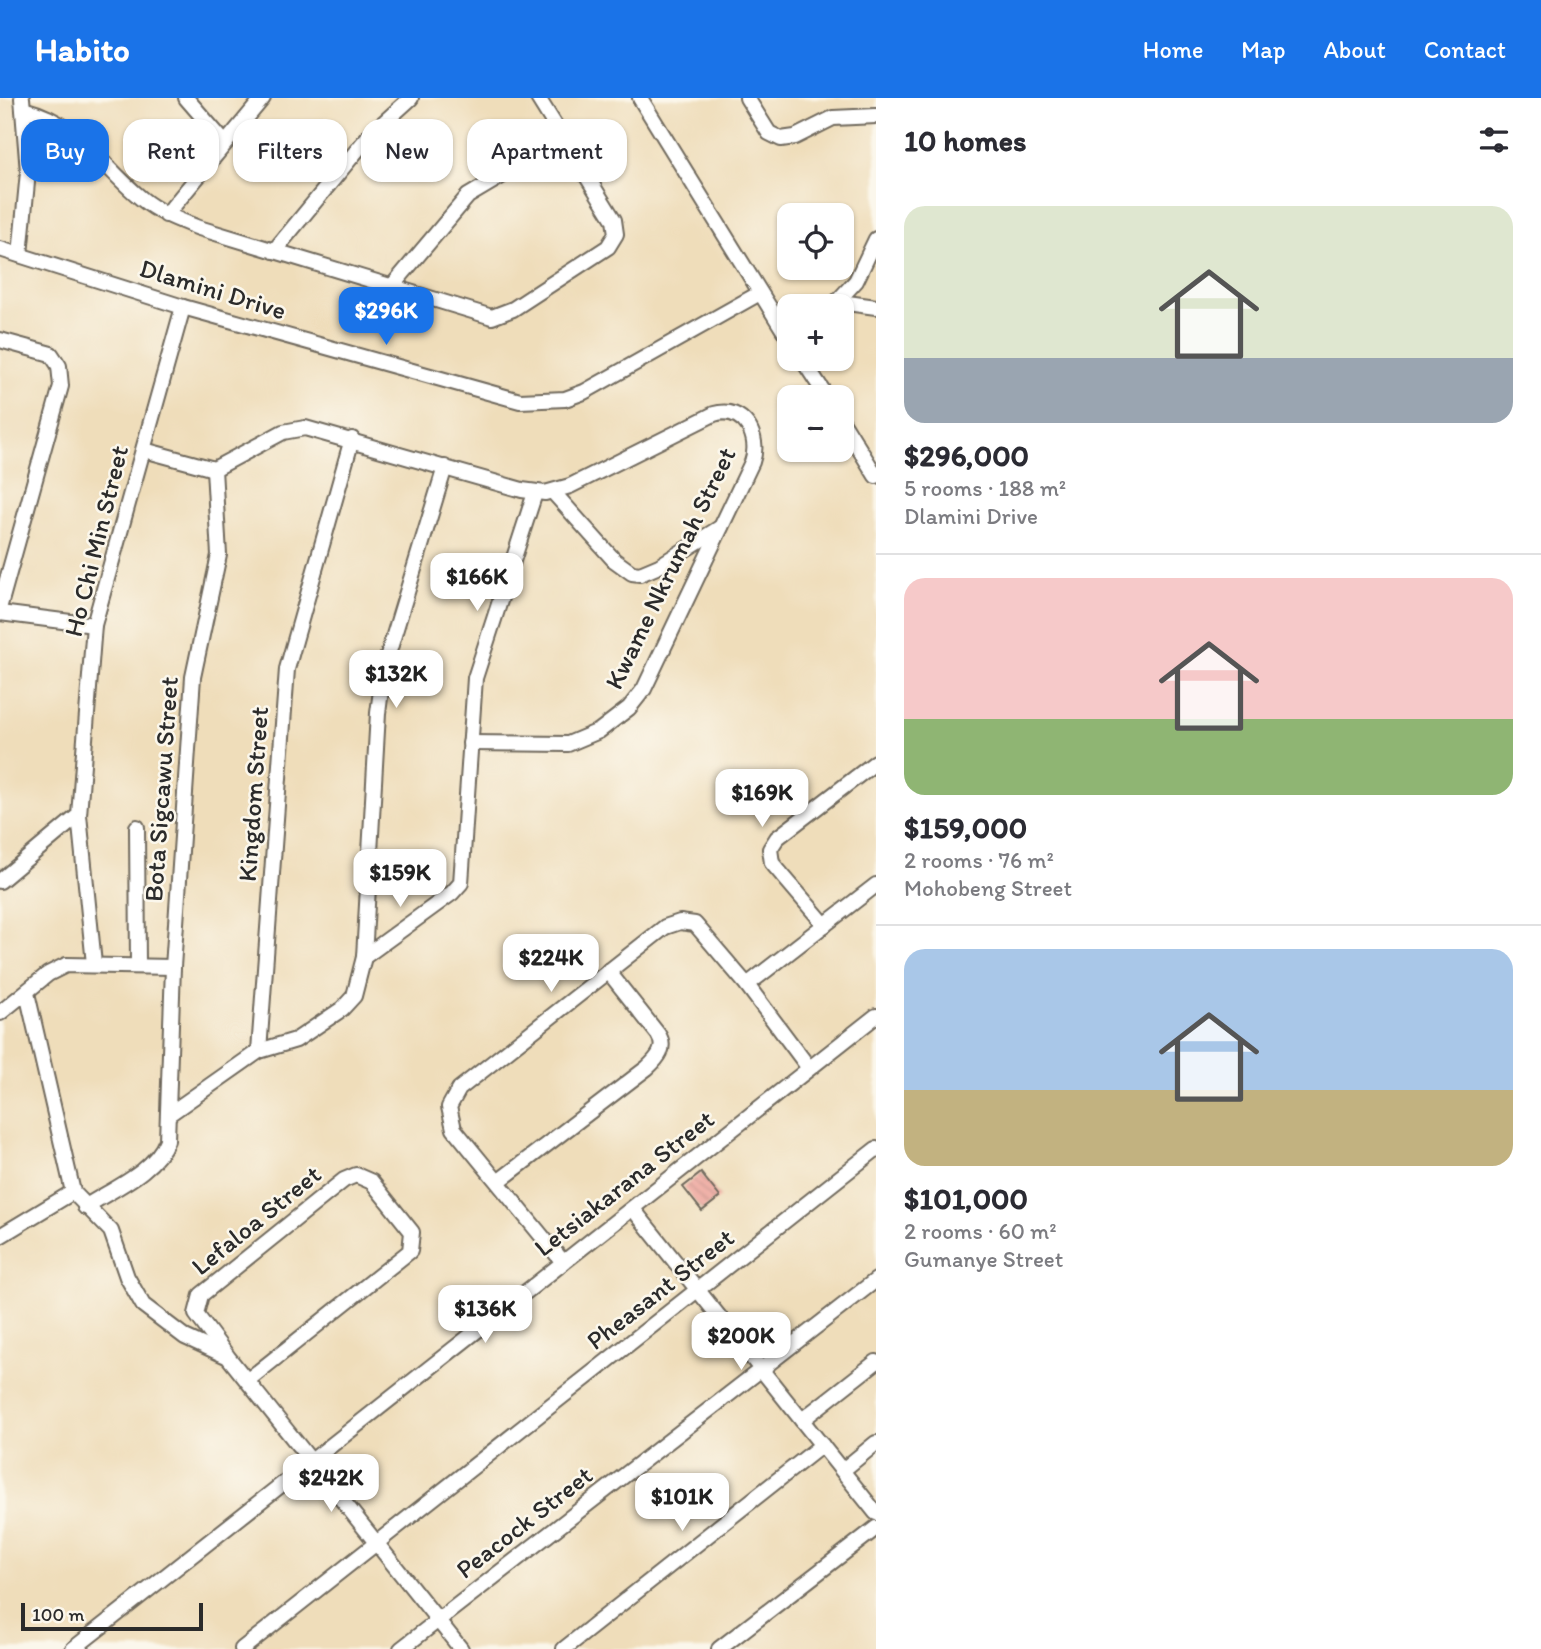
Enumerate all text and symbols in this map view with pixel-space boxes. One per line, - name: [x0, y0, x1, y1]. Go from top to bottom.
- text: Habito: [35, 30, 130, 69]
- text: Home: [1143, 35, 1203, 64]
- text: Map: [1241, 35, 1285, 64]
- text: About: [1323, 35, 1386, 64]
- text: Contact: [1424, 35, 1506, 64]
- chip: Buy: [21, 119, 109, 182]
- chip: Rent: [123, 119, 219, 182]
- chip: Filters: [233, 119, 347, 182]
- chip: New: [361, 119, 453, 182]
- chip: Apartment: [467, 119, 627, 182]
- icon: filters: [1475, 121, 1513, 159]
- text: 10 homes: [904, 122, 1027, 159]
- map controls: [777, 203, 854, 462]
- button: locate: [777, 203, 854, 280]
- icon: home: [1146, 251, 1272, 377]
- street label: Dlamini Drive: [136, 252, 290, 326]
- pin: $296K: [337, 288, 435, 347]
- button: +: [777, 294, 854, 371]
- text: $296K: [355, 296, 417, 324]
- button: −: [777, 385, 854, 462]
- text: $296,000: [904, 437, 1029, 474]
- street label: Ho Chi Min Street: [57, 442, 135, 640]
- street label: Kwame Nkrumah Street: [597, 442, 743, 694]
- text: 5 rooms · 188 m²: [904, 474, 1066, 502]
- text: Dlamini Drive: [904, 502, 1038, 530]
- pin: $166K: [428, 554, 526, 613]
- text: $166K: [446, 562, 508, 590]
- icon: home: [1146, 623, 1272, 749]
- pin: $132K: [347, 650, 445, 710]
- text: $132K: [365, 659, 427, 687]
- street label: Bota Sigcawu Street: [137, 675, 185, 903]
- street label: Kingdom Street: [231, 705, 275, 883]
- pin: $169K: [713, 770, 811, 829]
- text: $169K: [731, 778, 793, 806]
- text: $159,000: [904, 809, 1027, 846]
- text: 2 rooms · 76 m²: [904, 846, 1054, 874]
- pin: $159K: [351, 850, 449, 909]
- text: $159K: [369, 858, 431, 886]
- text: Mohobeng Street: [904, 874, 1072, 902]
- pin: $224K: [502, 934, 600, 994]
- text: $224K: [519, 943, 583, 971]
- icon: home: [1146, 994, 1272, 1120]
- street label: Letsiakarana Street: [528, 1103, 721, 1263]
- street label: Lefaloa Street: [185, 1158, 327, 1282]
- text: $101,000: [904, 1180, 1028, 1217]
- text: 2 rooms · 60 m²: [904, 1217, 1057, 1245]
- street label: Pheasant Street: [580, 1221, 740, 1357]
- text: Gumanye Street: [904, 1245, 1063, 1273]
- pin: $136K: [436, 1286, 534, 1345]
- text: $136K: [454, 1294, 516, 1322]
- pin: $200K: [692, 1312, 790, 1372]
- text: $200K: [708, 1321, 774, 1349]
- pin: $242K: [282, 1454, 380, 1514]
- street label: Peacock Street: [449, 1459, 599, 1585]
- text: $242K: [299, 1463, 363, 1491]
- pin: $101K: [633, 1474, 731, 1533]
- text: $101K: [651, 1482, 713, 1510]
- scale bar: [21, 1600, 203, 1632]
- text: 100 m: [32, 1603, 84, 1626]

